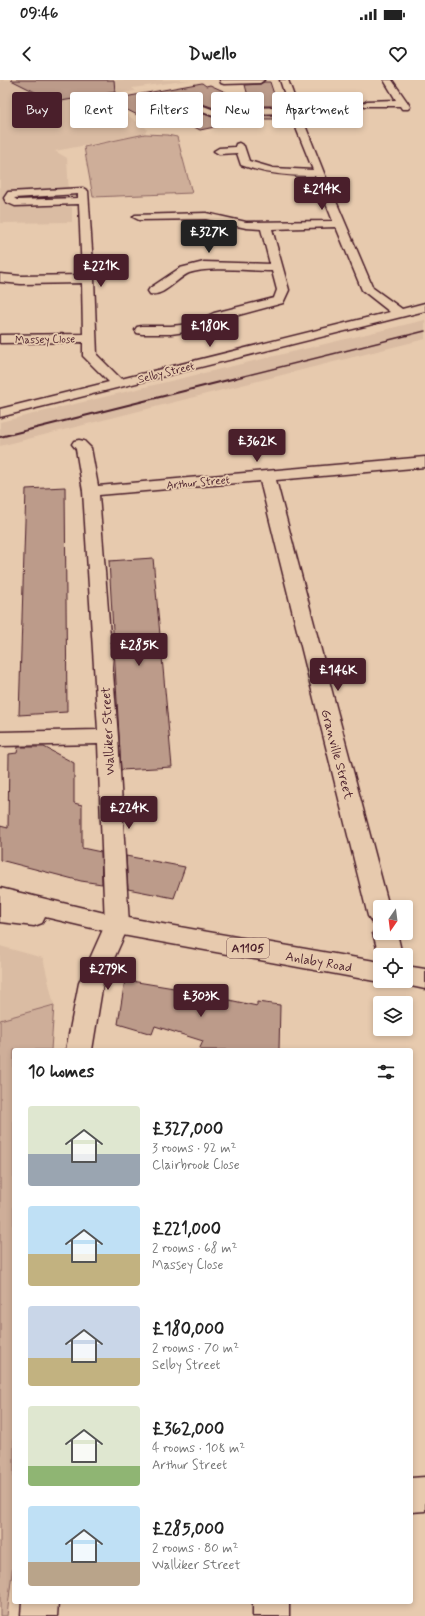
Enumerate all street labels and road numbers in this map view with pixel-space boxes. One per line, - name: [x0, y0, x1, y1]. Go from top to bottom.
- street label: Massey Close: [15, 332, 75, 348]
- street label: Selby Street: [136, 359, 196, 387]
- street label: Arthur Street: [166, 473, 230, 493]
- street label: Walliker Street: [98, 686, 119, 776]
- street label: Granville Street: [316, 708, 357, 802]
- road number: A1105: [227, 938, 269, 958]
- street label: Anlaby Road: [284, 948, 353, 977]

